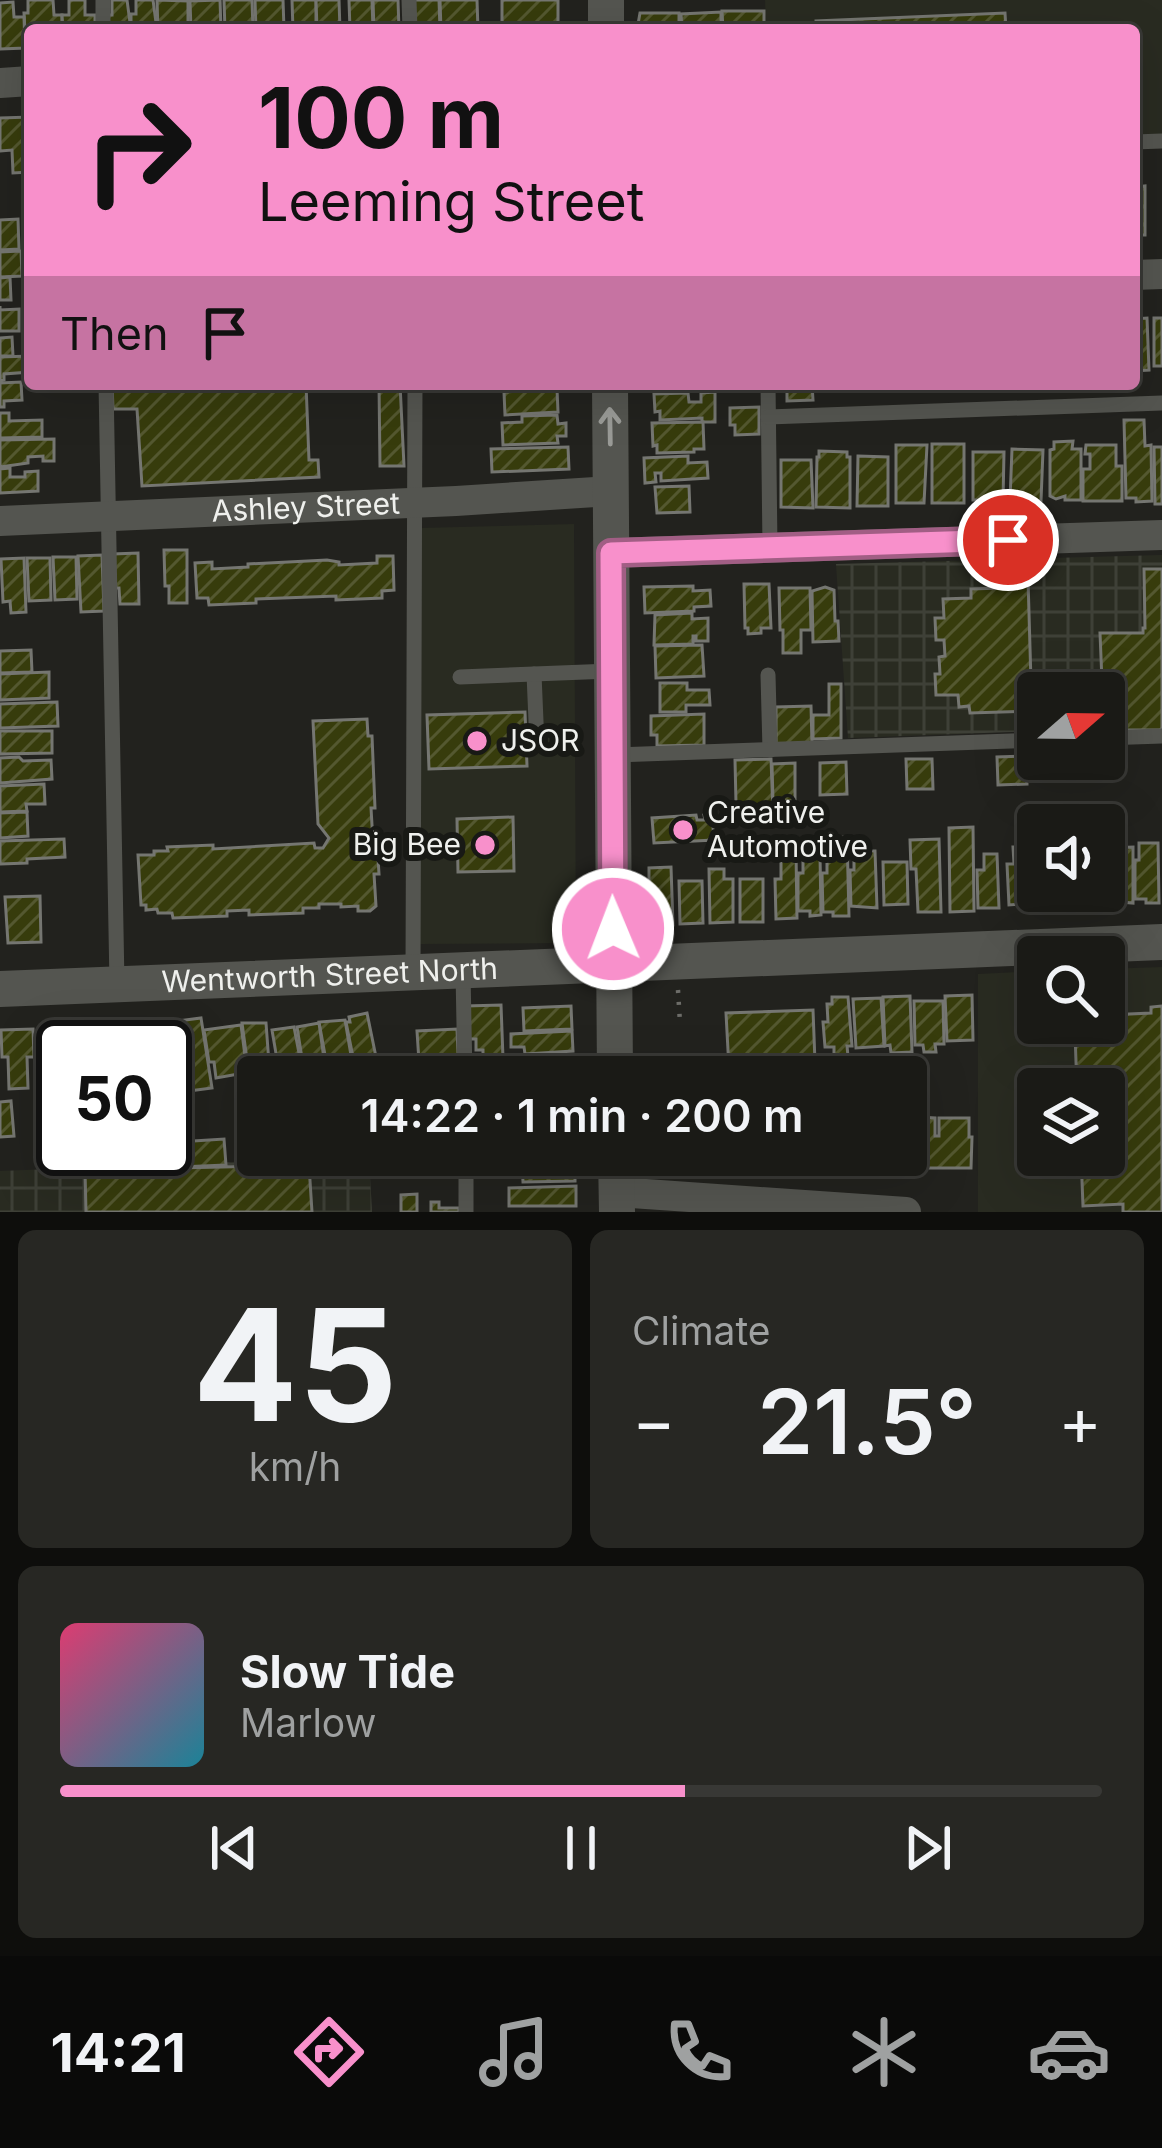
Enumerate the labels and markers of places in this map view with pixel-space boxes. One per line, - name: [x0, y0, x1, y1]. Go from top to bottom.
- pin: [957, 489, 1059, 591]
- place label: JSOR: [501, 722, 580, 758]
- marker: JSOR: [464, 728, 490, 754]
- place label: Creative Automotive: [707, 794, 868, 864]
- marker: Creative Automotive: [670, 817, 696, 843]
- place label: Big Bee: [353, 826, 461, 862]
- marker: Big Bee: [472, 832, 498, 858]

